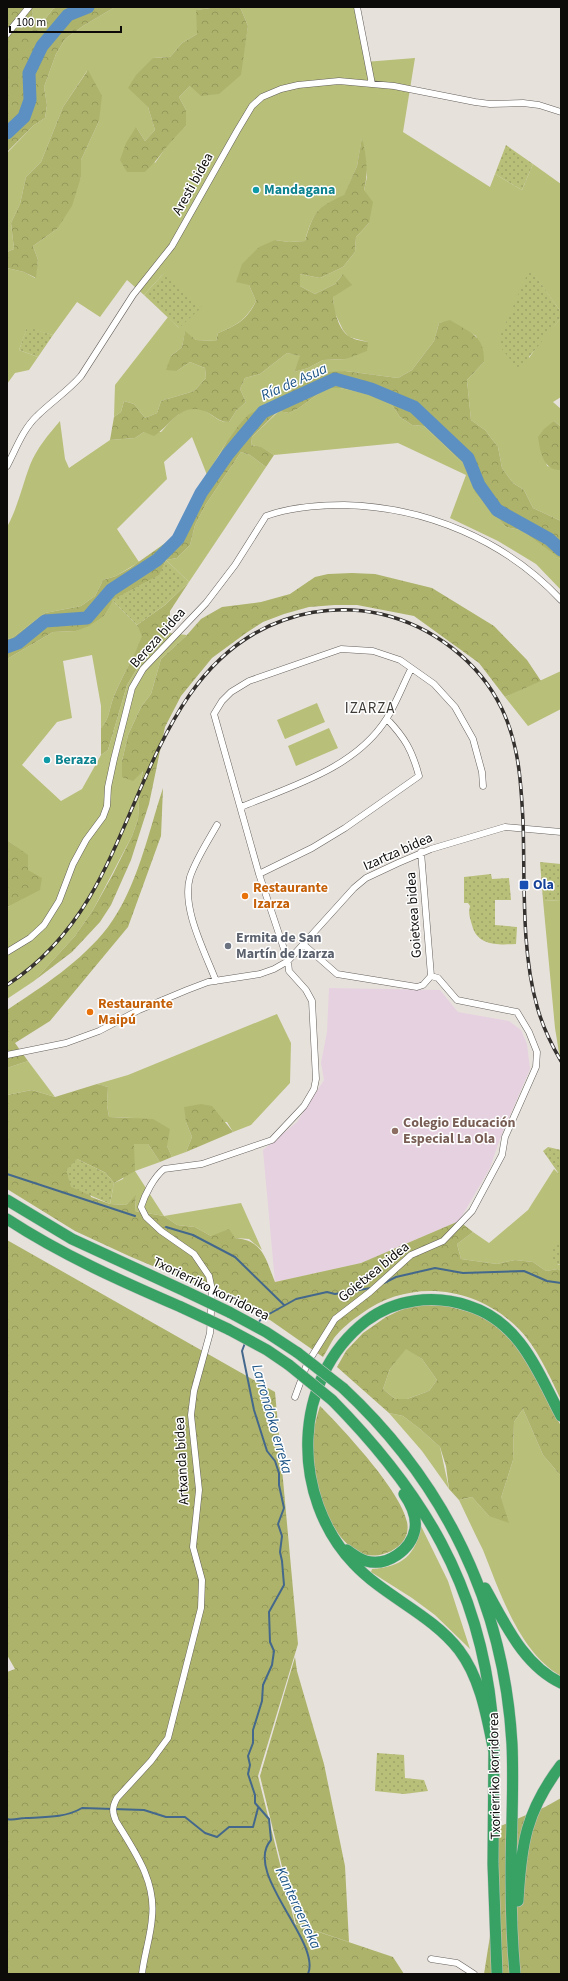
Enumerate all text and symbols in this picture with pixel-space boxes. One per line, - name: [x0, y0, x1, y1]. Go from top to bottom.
- scale bar: [10, 8, 121, 34]
- text: 100 m: [16, 14, 46, 31]
- street label: Aresti bidea: [168, 149, 218, 219]
- place label: Mandagana: [264, 180, 335, 200]
- marker: Mandagana: [251, 185, 261, 195]
- water label: Ría de Asua: [257, 358, 331, 406]
- street label: Bereza bidea: [125, 603, 191, 673]
- district label: IZARZA: [345, 698, 395, 719]
- place label: Beraza: [55, 750, 97, 770]
- marker: Beraza: [42, 755, 52, 765]
- street label: Izartza bidea: [360, 828, 436, 876]
- street label: Goietxea bidea: [401, 871, 427, 959]
- place label: Ola: [533, 875, 554, 895]
- place label: Restaurante Izarza: [253, 878, 328, 914]
- marker: Ola: [518, 879, 530, 891]
- marker: Restaurante Izarza: [240, 891, 250, 901]
- place label: Ermita de San Martín de Izarza: [236, 928, 335, 964]
- marker: Ermita de San Martín de Izarza: [223, 941, 233, 951]
- place label: Restaurante Maipú: [98, 994, 173, 1030]
- marker: Restaurante Maipú: [85, 1007, 95, 1017]
- place label: Colegio Educación Especial La Ola: [403, 1113, 515, 1149]
- marker: Colegio Educación Especial La Ola: [390, 1126, 400, 1136]
- street label: Goietxea bidea: [334, 1237, 414, 1307]
- street label: Txorierriko korridorea: [149, 1252, 273, 1326]
- water label: Larrondoko erreka: [246, 1362, 298, 1476]
- street label: Artxanda bidea: [170, 1416, 194, 1506]
- street label: Txorierriko korridorea: [484, 1712, 506, 1840]
- water label: Kanteraerreka: [270, 1863, 326, 1953]

